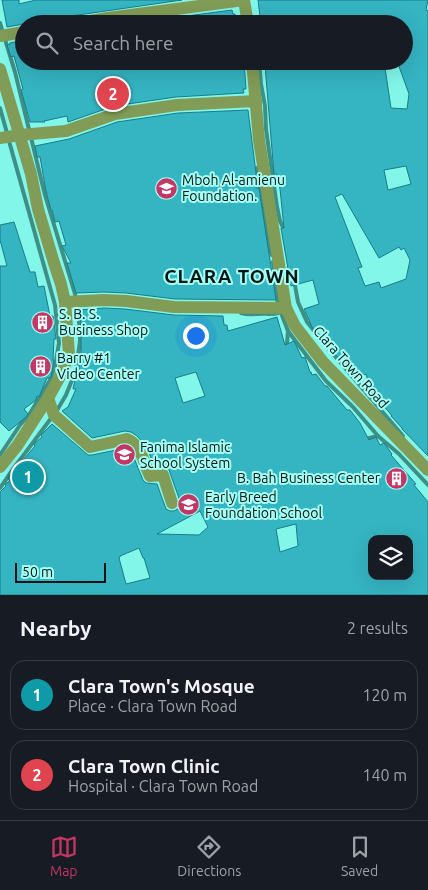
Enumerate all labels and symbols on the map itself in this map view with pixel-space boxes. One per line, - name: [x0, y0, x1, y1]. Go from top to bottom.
- pin: 2: [97, 75, 129, 113]
- place label: Mboh Al-amienu Foundation.: [182, 172, 285, 204]
- school or university icon: Mboh Al-amienu Foundation.: [154, 176, 178, 200]
- district label: CLARA TOWN: [164, 265, 300, 287]
- place label: S. B. S. Business Shop: [59, 306, 148, 338]
- building icon: S. B. S. Business Shop: [31, 310, 55, 334]
- your location: [183, 323, 209, 349]
- street label: Clara Town Road: [310, 323, 392, 411]
- place label: Barry #1 Video Center: [57, 350, 141, 382]
- building icon: Barry #1 Video Center: [29, 354, 53, 378]
- place label: Fanima Islamic School System: [140, 439, 231, 471]
- school or university icon: Fanima Islamic School System: [112, 443, 136, 467]
- pin: 1: [12, 458, 44, 496]
- building icon: B. Bah Business Center: [384, 466, 408, 490]
- place label: B. Bah Business Center: [237, 470, 381, 486]
- place label: Early Breed Foundation School: [205, 489, 322, 521]
- school or university icon: Early Breed Foundation School: [177, 493, 201, 517]
- scale bar: [15, 560, 106, 583]

